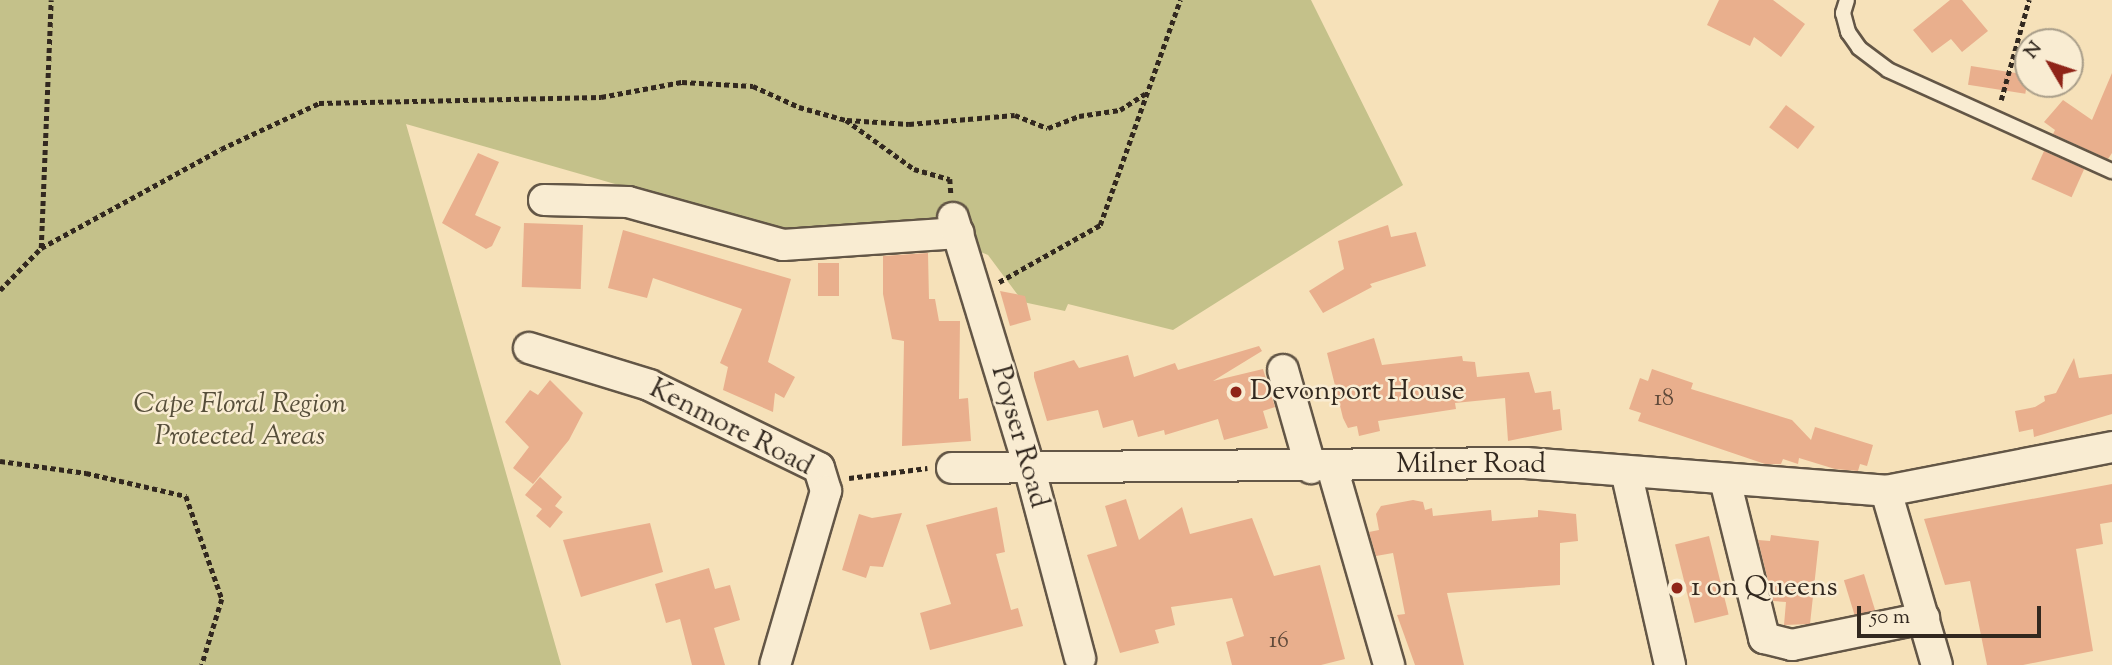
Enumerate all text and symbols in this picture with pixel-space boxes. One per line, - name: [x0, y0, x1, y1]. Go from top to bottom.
- north arrow: [2014, 28, 2084, 98]
- text: N: [2019, 36, 2049, 65]
- street label: Poyser Road: [983, 362, 1055, 512]
- street label: Kenmore Road: [644, 372, 818, 484]
- place label: Devonport House: [1250, 375, 1465, 409]
- marker: Devonport House: [1228, 384, 1244, 400]
- house number: 18: [1654, 386, 1674, 414]
- park label: Cape Floral Region Protected Areas: [134, 388, 346, 454]
- street label: Milner Road: [1396, 448, 1546, 482]
- place label: 1 on Queens: [1691, 571, 1838, 605]
- marker: 1 on Queens: [1669, 580, 1685, 596]
- scale bar: [1860, 592, 2044, 636]
- text: 50 m: [1870, 603, 1910, 633]
- house number: 16: [1269, 628, 1289, 656]

